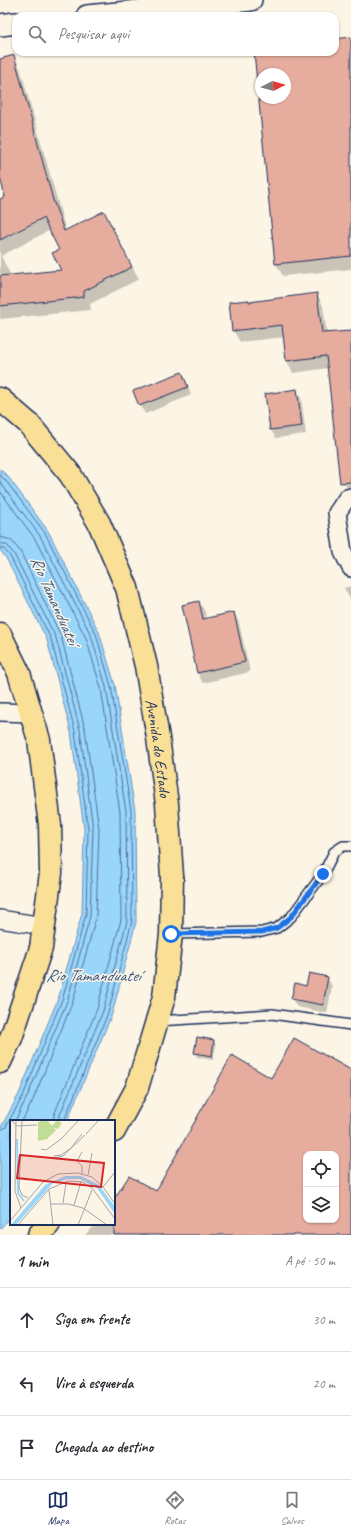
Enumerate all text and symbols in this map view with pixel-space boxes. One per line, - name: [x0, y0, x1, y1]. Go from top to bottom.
- search box: [12, 12, 339, 56]
- icon: search: [26, 23, 48, 45]
- text: Pesquisar aqui: [58, 25, 129, 44]
- north arrow: [255, 68, 291, 104]
- water label: Rio Tamanduateí: [26, 553, 86, 653]
- street label: Avenida do Estado: [141, 698, 175, 800]
- route end: [314, 865, 332, 883]
- route start: [162, 925, 180, 943]
- water label: Rio Tamanduateí: [46, 965, 146, 986]
- inset map: [10, 1120, 115, 1225]
- map controls: [303, 1151, 339, 1223]
- button: locate: [303, 1151, 339, 1187]
- button: layers: [303, 1187, 339, 1223]
- text: 1 min: [16, 1251, 49, 1272]
- text: A pé · 50 m: [285, 1253, 335, 1269]
- icon: ahead: [16, 1309, 38, 1331]
- text: Siga em frente: [54, 1310, 130, 1329]
- text: 30 m: [313, 1312, 335, 1328]
- icon: left: [16, 1373, 38, 1395]
- text: Vire à esquerda: [54, 1374, 133, 1393]
- text: 20 m: [313, 1376, 335, 1392]
- icon: arrive: [16, 1437, 38, 1459]
- text: Chegada ao destino: [54, 1438, 153, 1457]
- tab: Mapa: [47, 1489, 69, 1527]
- tab: Rotas: [164, 1489, 186, 1527]
- tab: Salvos: [280, 1489, 304, 1527]

